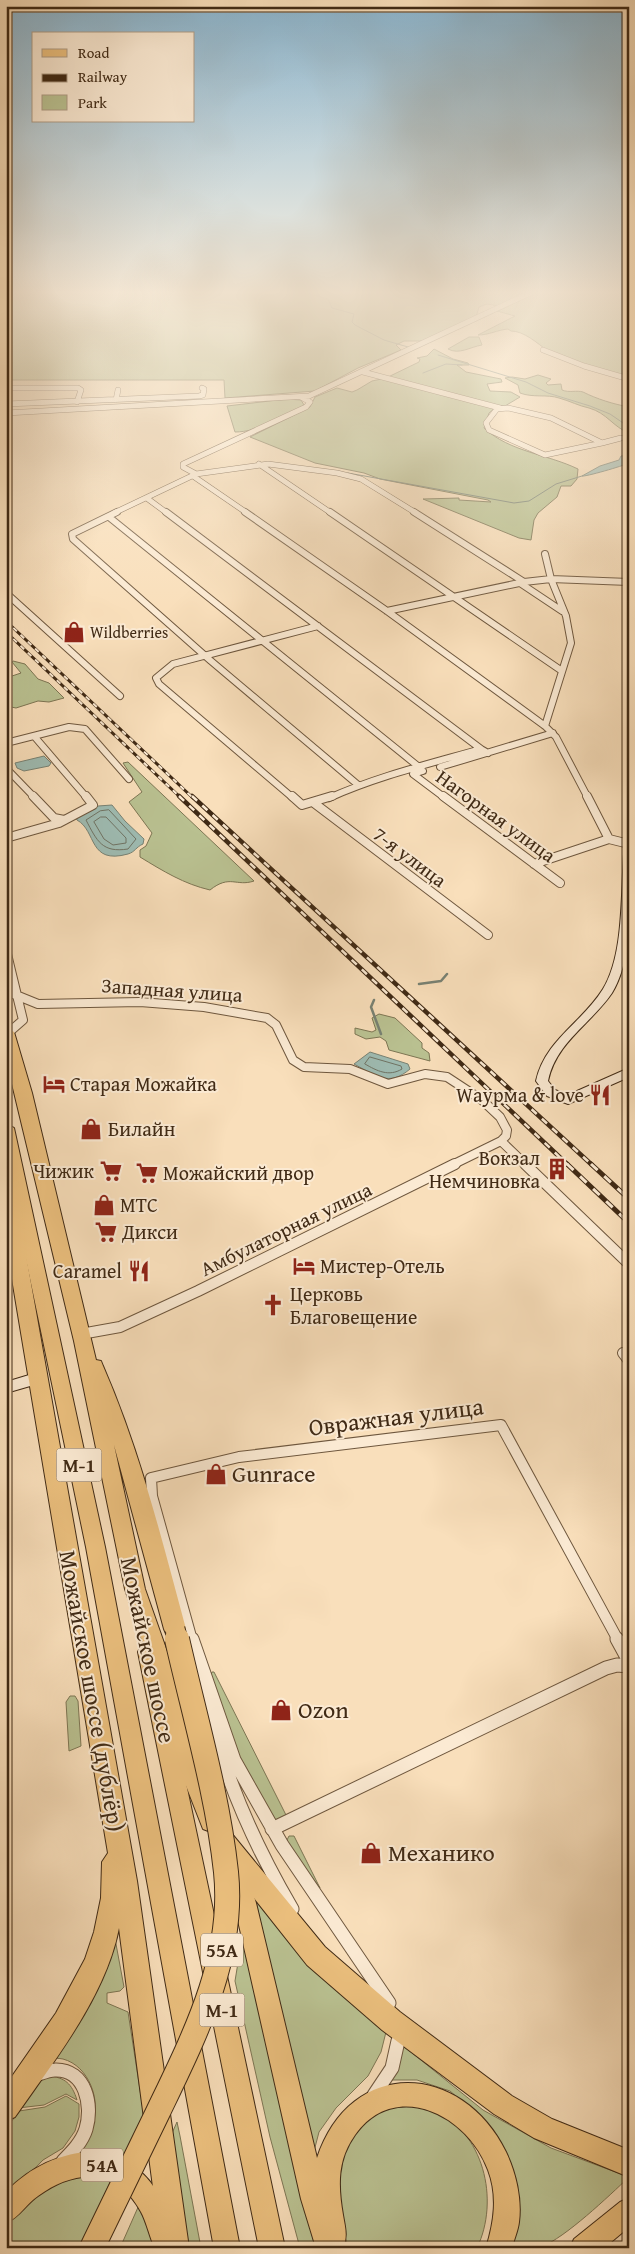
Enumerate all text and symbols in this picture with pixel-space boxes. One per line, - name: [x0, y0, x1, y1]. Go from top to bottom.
- legend: [32, 32, 195, 122]
- text: Road: [78, 42, 109, 63]
- text: Railway: [78, 66, 128, 87]
- text: Park: [78, 92, 107, 113]
- shop icon: Wildberries: [61, 619, 87, 645]
- place label: Wildberries: [90, 620, 168, 644]
- street label: Нагорная улица: [430, 762, 563, 869]
- street label: 7-я улица: [368, 819, 453, 894]
- street label: Западная улица: [101, 970, 244, 1009]
- place label: Старая Можайка: [70, 1069, 217, 1098]
- hotel icon: Старая Можайка: [41, 1071, 67, 1097]
- place label: Wаурма & love: [456, 1080, 584, 1109]
- restaurant icon: Wаурма & love: [587, 1082, 613, 1108]
- place label: Билайн: [108, 1114, 176, 1143]
- shop icon: Билайн: [78, 1116, 104, 1142]
- place label: Вокзал Немчиновка: [429, 1143, 540, 1195]
- place label: Чижик: [33, 1156, 95, 1185]
- building icon: Вокзал Немчиновка: [544, 1156, 570, 1182]
- supermarket icon: Чижик: [98, 1158, 124, 1184]
- place label: Можайский двор: [163, 1158, 314, 1187]
- supermarket icon: Можайский двор: [134, 1160, 160, 1186]
- street label: Амбулаторная улица: [195, 1174, 377, 1283]
- place label: МТС: [120, 1190, 158, 1219]
- shop icon: МТС: [91, 1192, 117, 1218]
- place label: Дикси: [121, 1217, 178, 1246]
- supermarket icon: Дикси: [93, 1219, 119, 1245]
- place label: Мистер-Отель: [320, 1251, 445, 1280]
- hotel icon: Мистер-Отель: [291, 1253, 317, 1279]
- place label: Caramel: [53, 1256, 122, 1285]
- restaurant icon: Caramel: [126, 1258, 152, 1284]
- place label: Церковь Благовещение: [290, 1279, 417, 1331]
- church icon: Церковь Благовещение: [260, 1292, 286, 1318]
- street label: Овражная улица: [307, 1388, 486, 1445]
- road number: М-1: [56, 1448, 102, 1482]
- place label: Gunrace: [232, 1456, 316, 1491]
- shop icon: Gunrace: [203, 1461, 229, 1487]
- street label: Можайское шоссе (дублёр): [51, 1548, 134, 1834]
- street label: Можайское шоссе: [112, 1554, 185, 1746]
- place label: Ozon: [298, 1692, 349, 1727]
- shop icon: Ozon: [268, 1697, 294, 1723]
- place label: Механико: [388, 1835, 495, 1870]
- shop icon: Механико: [358, 1840, 384, 1866]
- road number: 55А: [201, 1934, 243, 1966]
- road number: М-1: [200, 1994, 244, 2026]
- road number: 54А: [81, 2148, 123, 2182]

